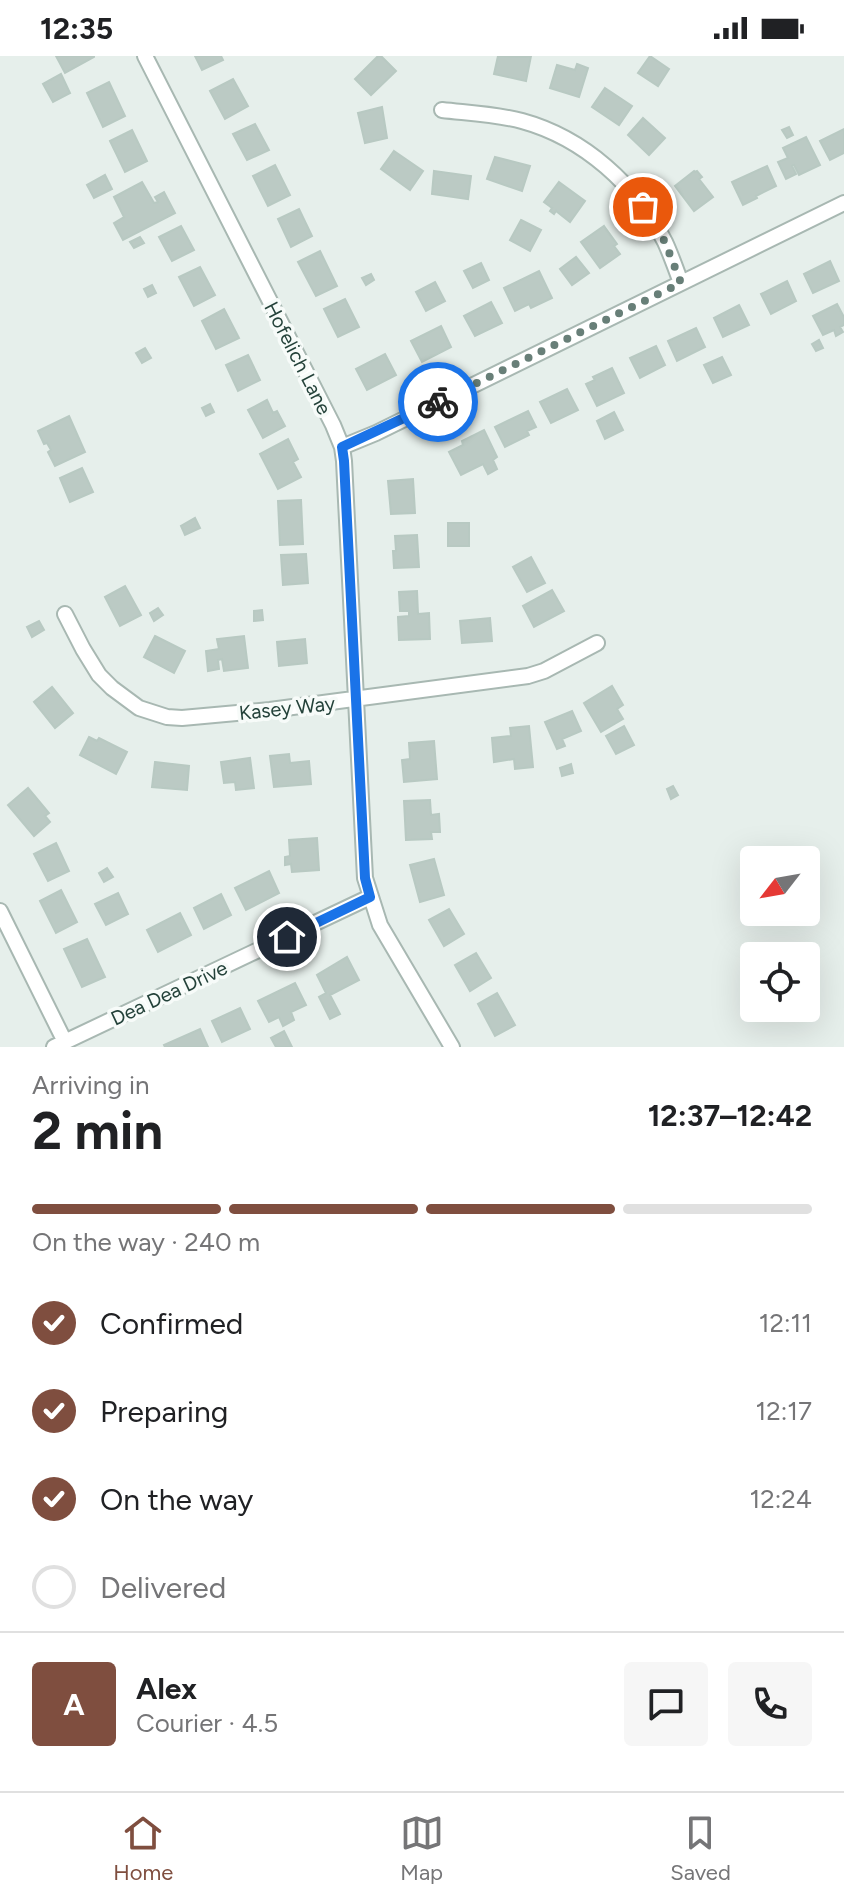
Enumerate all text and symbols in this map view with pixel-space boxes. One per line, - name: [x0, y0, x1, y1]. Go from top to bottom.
- text: 12:35: [40, 10, 113, 47]
- pin: [609, 173, 677, 241]
- icon: bag: [621, 185, 665, 229]
- street label: Hofelich Lane: [259, 298, 337, 419]
- courier: [398, 362, 478, 442]
- icon: bike: [416, 380, 460, 424]
- street label: Kasey Way: [238, 691, 337, 725]
- north arrow: [740, 846, 820, 926]
- map controls: [740, 846, 820, 1022]
- pin: [253, 903, 321, 971]
- icon: home: [265, 915, 309, 959]
- button: locate: [740, 942, 820, 1022]
- street label: Dea Dea Drive: [107, 955, 231, 1030]
- text: Arriving in: [32, 1069, 150, 1101]
- text: 12:37–12:42: [648, 1097, 812, 1134]
- text: 2 min: [32, 1100, 163, 1162]
- text: On the way · 240 m: [32, 1226, 260, 1258]
- icon: check: [32, 1301, 76, 1345]
- text: Confirmed: [100, 1305, 243, 1342]
- text: 12:11: [759, 1307, 812, 1339]
- icon: check: [32, 1389, 76, 1433]
- text: Preparing: [100, 1393, 228, 1430]
- text: 12:17: [755, 1395, 812, 1427]
- icon: check: [32, 1477, 76, 1521]
- text: On the way: [100, 1481, 253, 1518]
- text: 12:24: [749, 1483, 812, 1515]
- text: Delivered: [100, 1569, 226, 1606]
- button: chat: [624, 1662, 708, 1746]
- button: phone: [728, 1662, 812, 1746]
- text: Alex: [136, 1670, 197, 1707]
- text: A: [63, 1686, 85, 1723]
- text: Courier · 4.5: [136, 1707, 278, 1739]
- tab: Home: [113, 1811, 173, 1886]
- tab: Map: [400, 1811, 444, 1886]
- tab: Saved: [670, 1811, 731, 1886]

